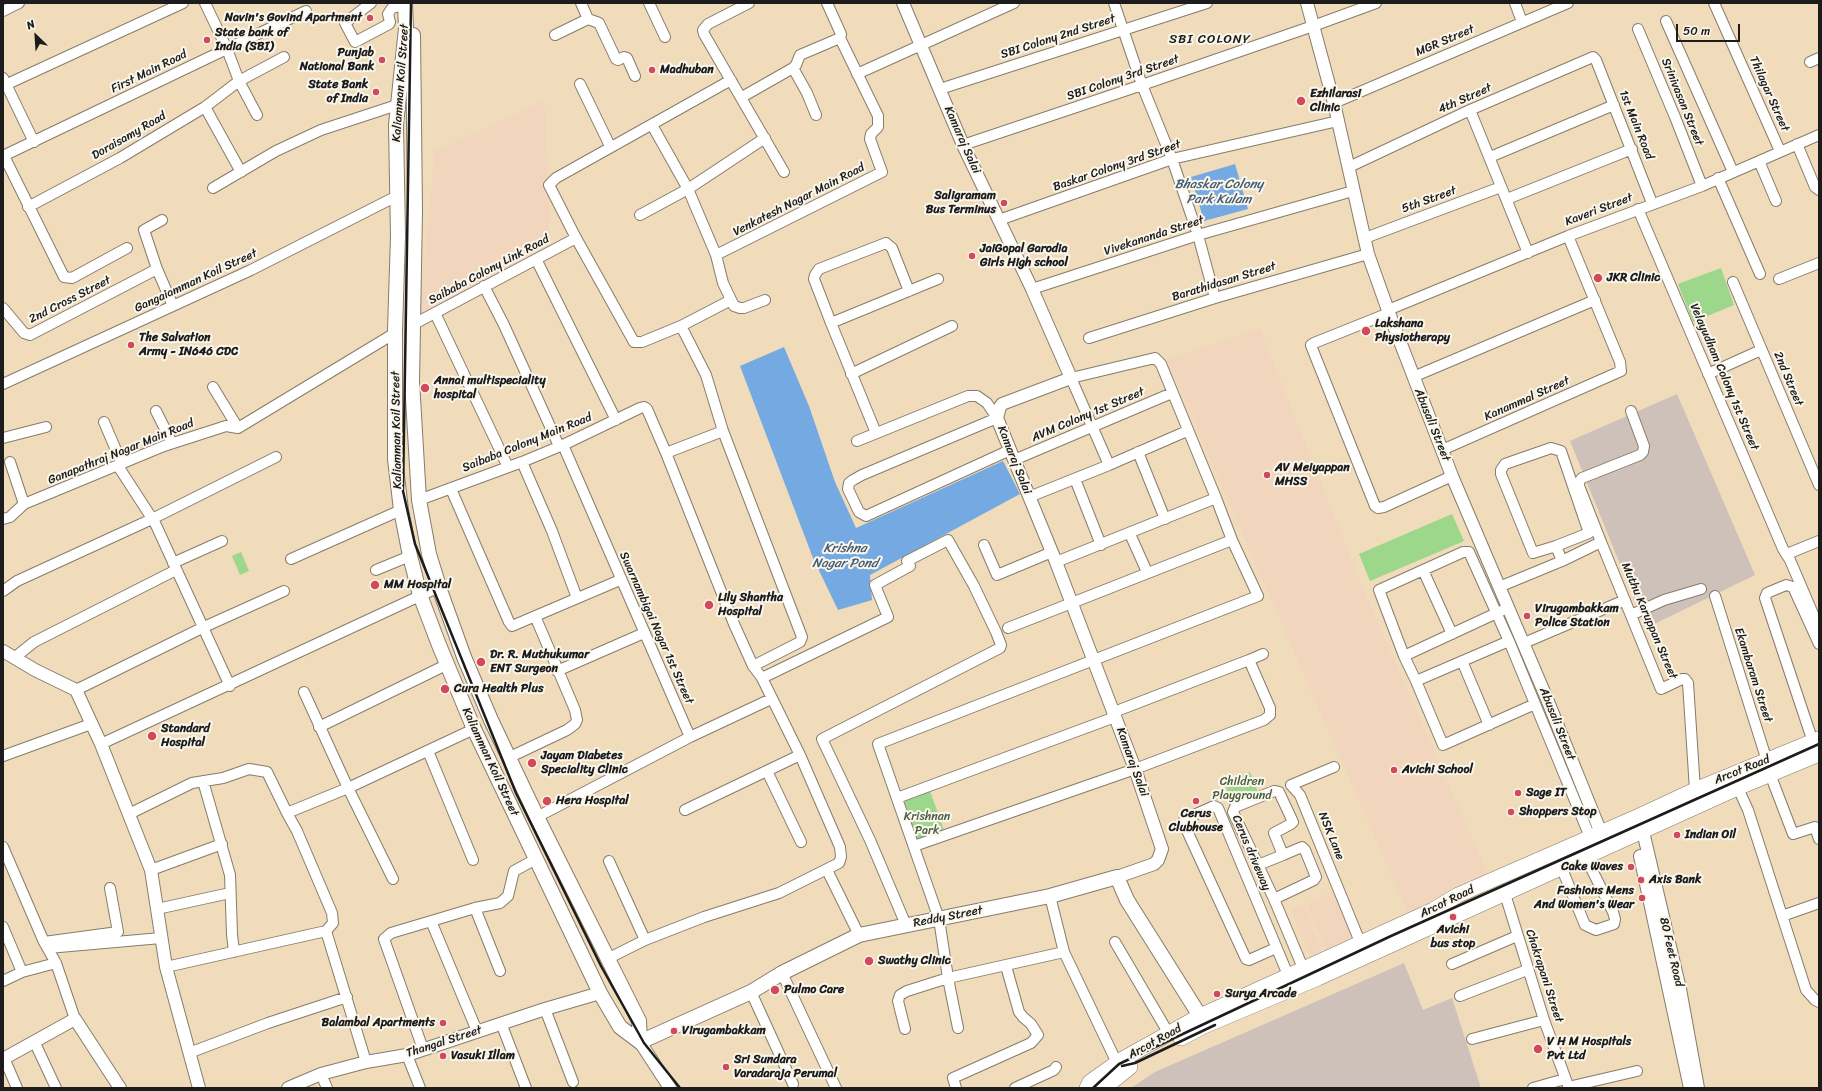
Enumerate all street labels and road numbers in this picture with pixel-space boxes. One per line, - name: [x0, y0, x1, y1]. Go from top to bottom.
- street label: SBI Colony 2nd Street: [999, 12, 1117, 62]
- street label: MGR Street: [1413, 22, 1477, 60]
- street label: Kaliamman Koil Street: [390, 24, 412, 142]
- street label: First Main Road: [109, 47, 189, 97]
- street label: SBI Colony 3rd Street: [1065, 52, 1181, 104]
- street label: Thilagar Street: [1746, 54, 1792, 134]
- street label: Srinivasan Street: [1658, 56, 1706, 148]
- street label: 4th Street: [1436, 81, 1494, 117]
- street label: 1st Main Road: [1616, 88, 1656, 162]
- street label: Kamaraj Salai: [941, 104, 983, 176]
- street label: Doraisamy Road: [89, 109, 169, 163]
- street label: Baskar Colony 3rd Street: [1051, 137, 1183, 195]
- street label: Venkatesh Nagar Main Road: [731, 161, 867, 239]
- street label: 5th Street: [1400, 184, 1458, 216]
- street label: Kaveri Street: [1563, 191, 1635, 229]
- street label: Vivekananda Street: [1102, 213, 1206, 259]
- street label: Saibaba Colony Link Road: [426, 232, 552, 308]
- street label: Gangaiamman Koil Street: [132, 246, 260, 316]
- street label: Barathidasan Street: [1170, 259, 1278, 305]
- street label: 2nd Cross Street: [27, 273, 113, 327]
- street label: Velayudham Colony 1st Street: [1686, 301, 1762, 453]
- street label: 2nd Street: [1770, 350, 1806, 408]
- street label: Kaliamman Koil Street: [389, 371, 405, 489]
- street label: Kanammal Street: [1482, 374, 1572, 424]
- street label: AVM Colony 1st Street: [1029, 385, 1147, 445]
- street label: Abusali Street: [1411, 387, 1453, 463]
- street label: Saibaba Colony Main Road: [460, 410, 594, 476]
- street label: Ganapathraj Nagar Main Road: [46, 416, 196, 488]
- street label: Kamaraj Salai: [994, 424, 1034, 496]
- street label: Swarnambigai Nagar 1st Street: [616, 550, 696, 706]
- street label: Muthu Karuppan Street: [1618, 561, 1680, 681]
- street label: Ekambaram Street: [1731, 626, 1775, 724]
- street label: Abusali Street: [1536, 686, 1578, 762]
- street label: Kaliamman Koil Street: [458, 705, 522, 819]
- street label: Kamaraj Salai: [1113, 725, 1151, 799]
- street label: Arcot Road: [1712, 752, 1772, 788]
- street label: NSK Lane: [1315, 810, 1347, 862]
- street label: Cerus driveway: [1229, 813, 1273, 893]
- street label: Arcot Road: [1418, 883, 1476, 921]
- street label: Reddy Street: [912, 903, 984, 931]
- street label: 80 Feet Road: [1656, 916, 1686, 988]
- street label: Chakrapani Street: [1522, 928, 1566, 1024]
- street label: Arcot Road: [1126, 1022, 1184, 1062]
- street label: Thangal Street: [404, 1023, 484, 1061]

